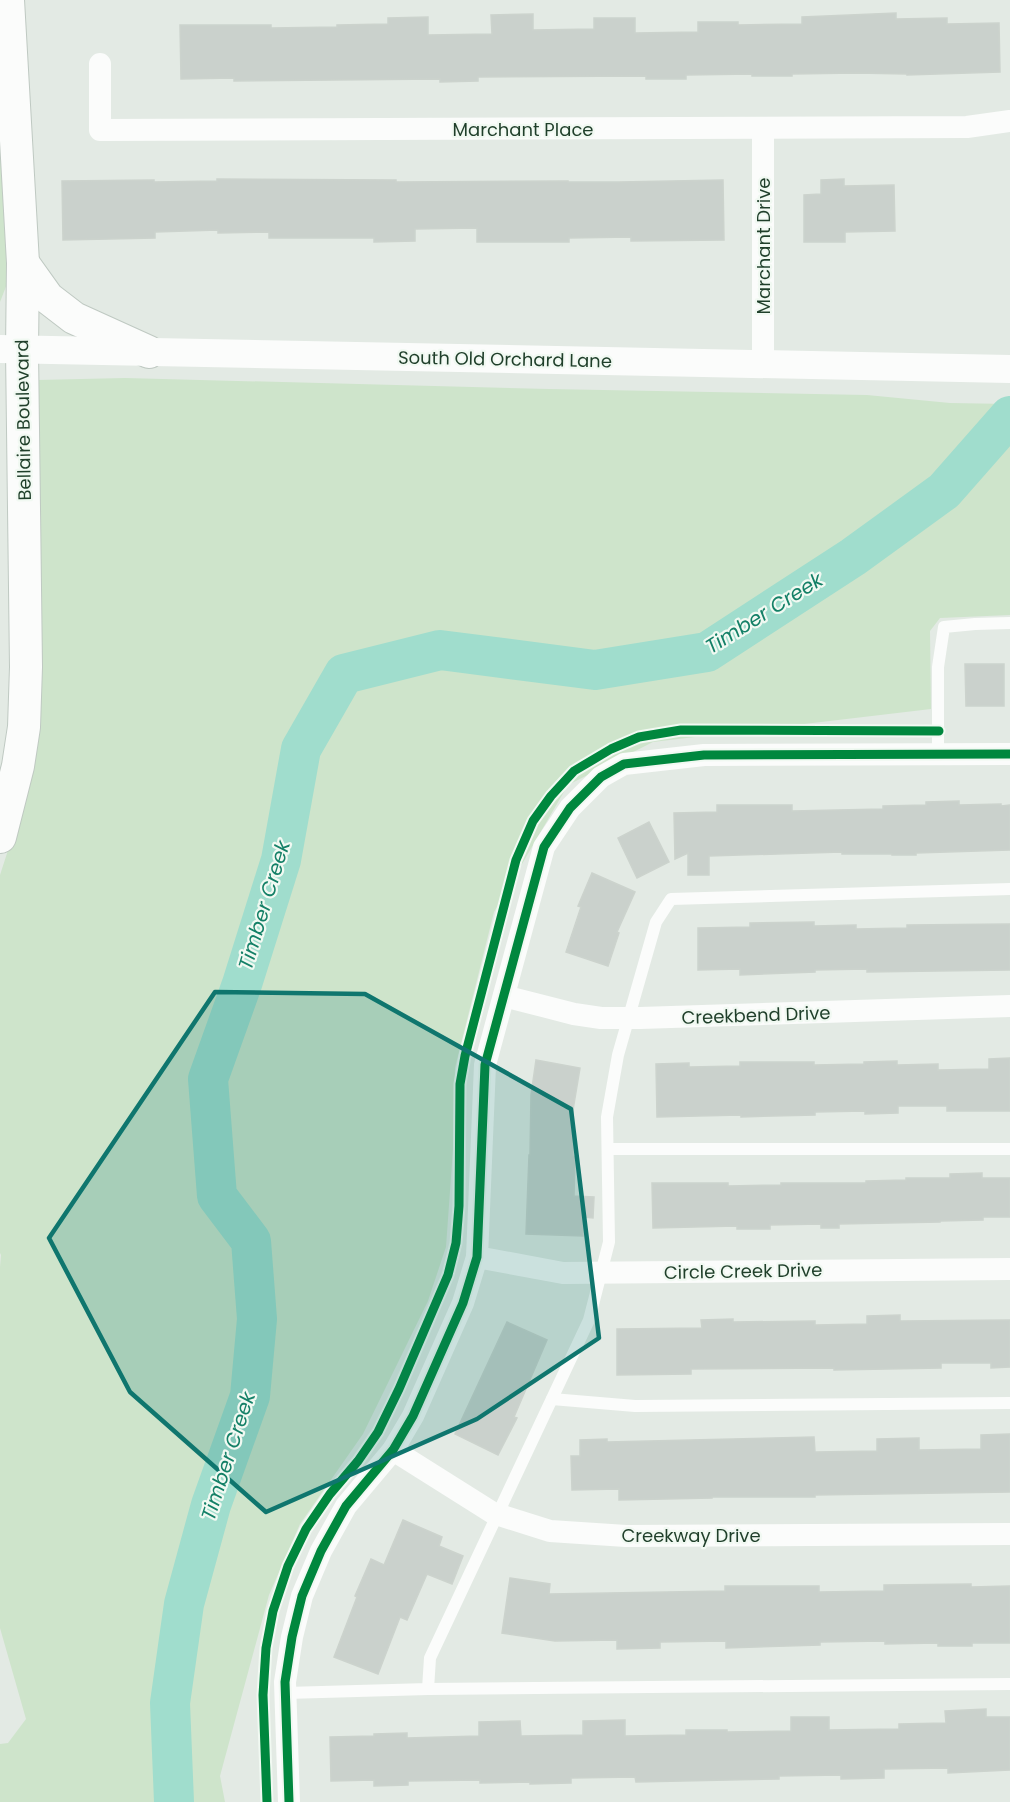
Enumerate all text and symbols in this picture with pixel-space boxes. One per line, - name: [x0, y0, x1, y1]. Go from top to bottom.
- street label: Marchant Place: [453, 117, 593, 142]
- street label: Marchant Drive: [751, 178, 776, 315]
- street label: Bellaire Boulevard: [9, 339, 37, 501]
- street label: South Old Orchard Lane: [398, 345, 612, 373]
- water label: Timber Creek: [700, 565, 830, 660]
- water label: Timber Creek: [231, 835, 297, 973]
- street label: Creekbend Drive: [681, 1000, 831, 1030]
- street label: Circle Creek Drive: [664, 1257, 822, 1285]
- water label: Timber Creek: [194, 1386, 262, 1524]
- street label: Creekway Drive: [621, 1523, 761, 1548]

